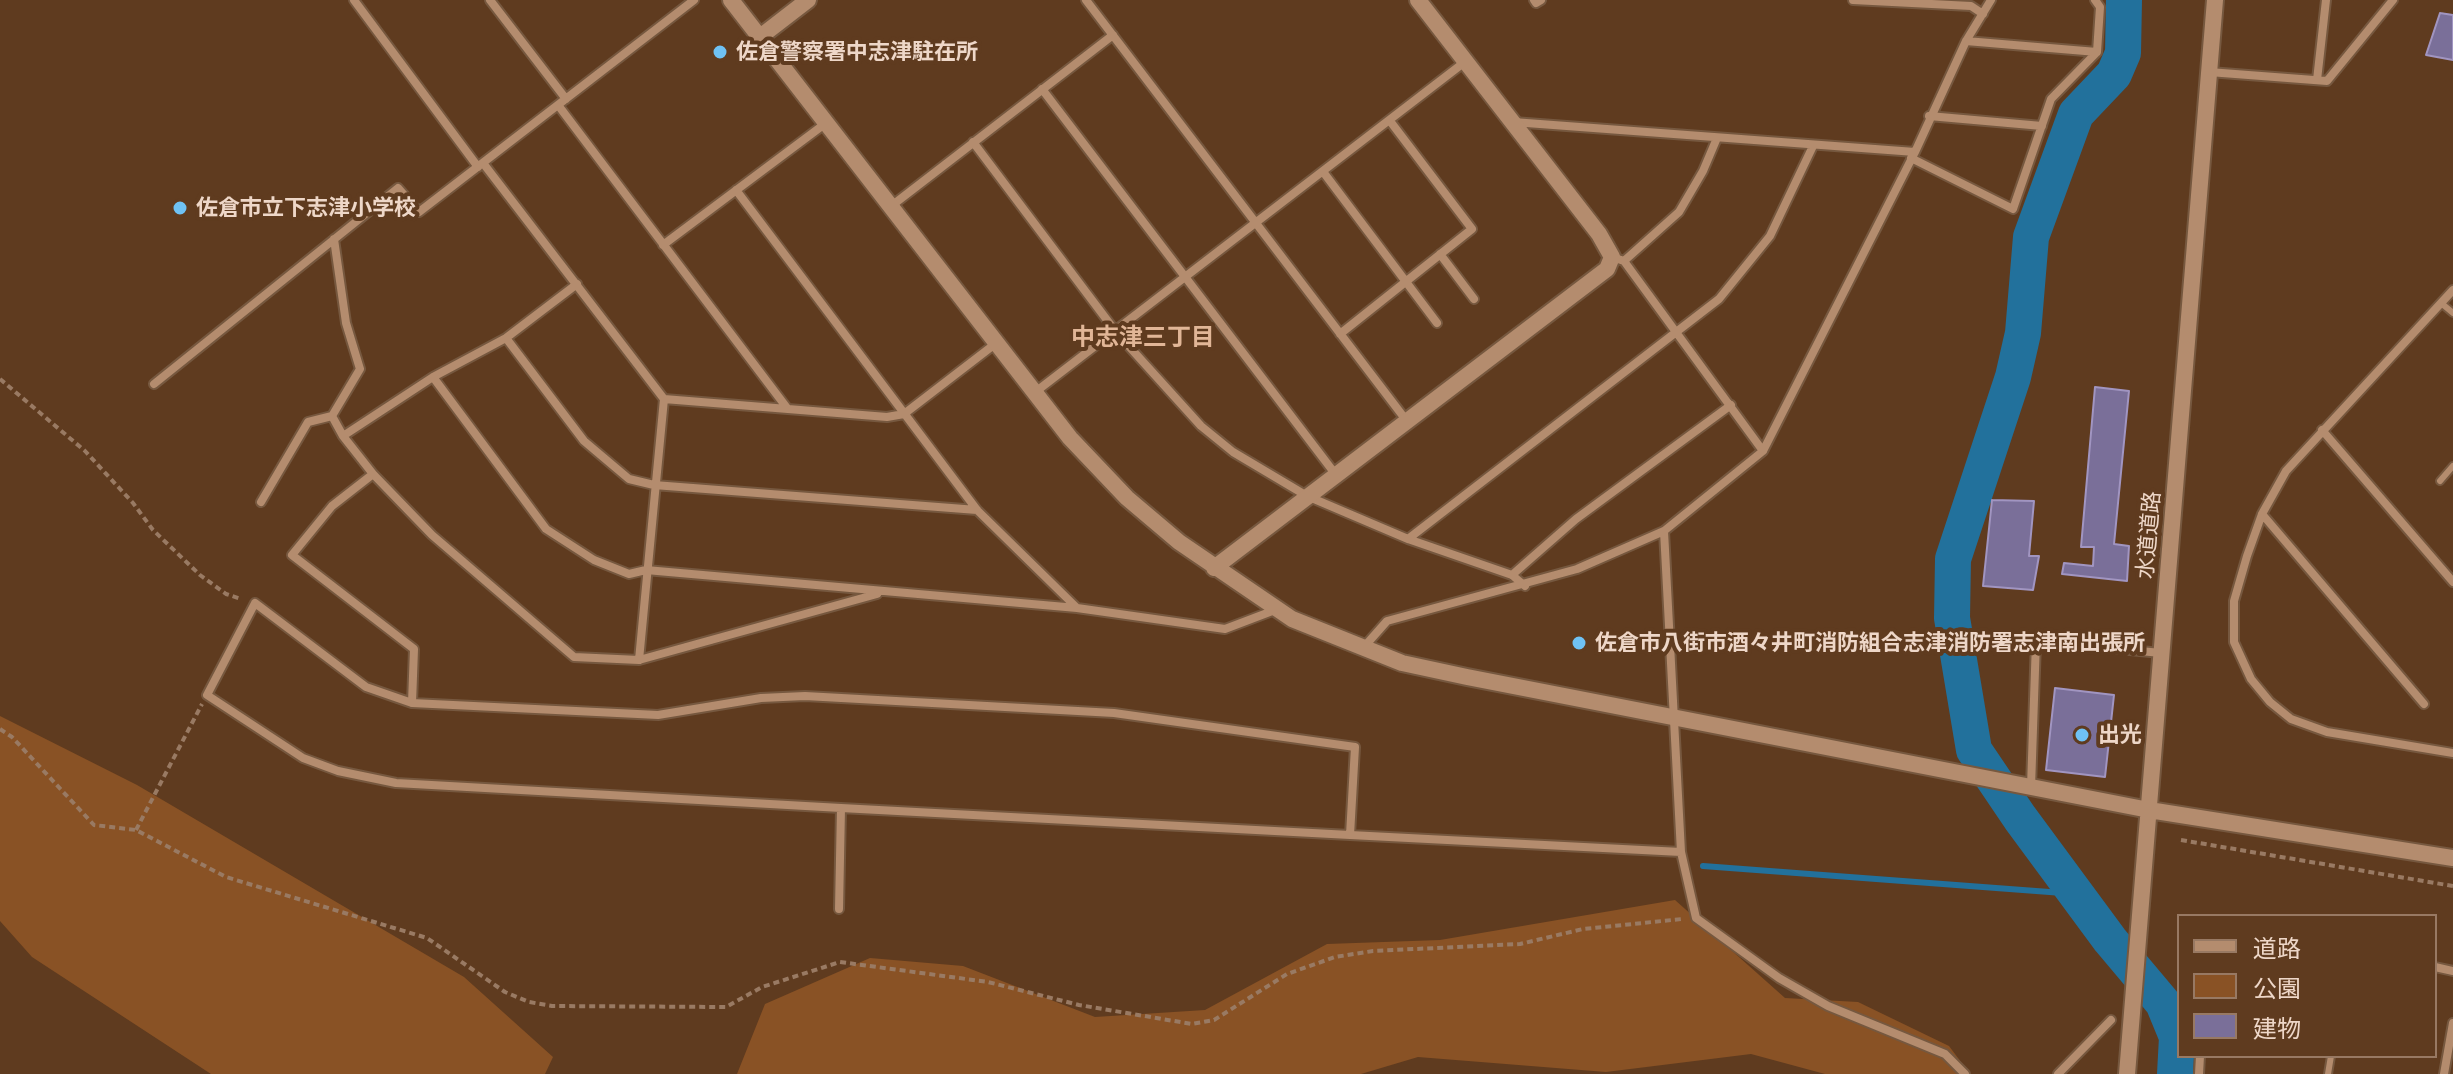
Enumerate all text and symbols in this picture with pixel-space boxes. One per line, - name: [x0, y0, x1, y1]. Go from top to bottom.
- place label: 佐倉警察署中志津駐在所: [736, 39, 978, 65]
- marker: 佐倉警察署中志津駐在所: [711, 43, 729, 61]
- place label: 佐倉市立下志津小学校: [196, 195, 416, 221]
- marker: 佐倉市立下志津小学校: [171, 199, 189, 217]
- district label: 中志津三丁目: [1071, 323, 1215, 351]
- street label: 水道道路: [2132, 490, 2166, 580]
- place label: 佐倉市八街市酒々井町消防組合志津消防署志津南出張所: [1595, 630, 2145, 656]
- marker: 佐倉市八街市酒々井町消防組合志津消防署志津南出張所: [1570, 634, 1588, 652]
- place label: 出光: [2098, 722, 2142, 748]
- marker: 出光: [2073, 726, 2091, 744]
- legend: [2177, 914, 2437, 1058]
- text: 道路: [2253, 935, 2301, 962]
- text: 公園: [2253, 975, 2301, 1002]
- text: 建物: [2253, 1015, 2301, 1042]

